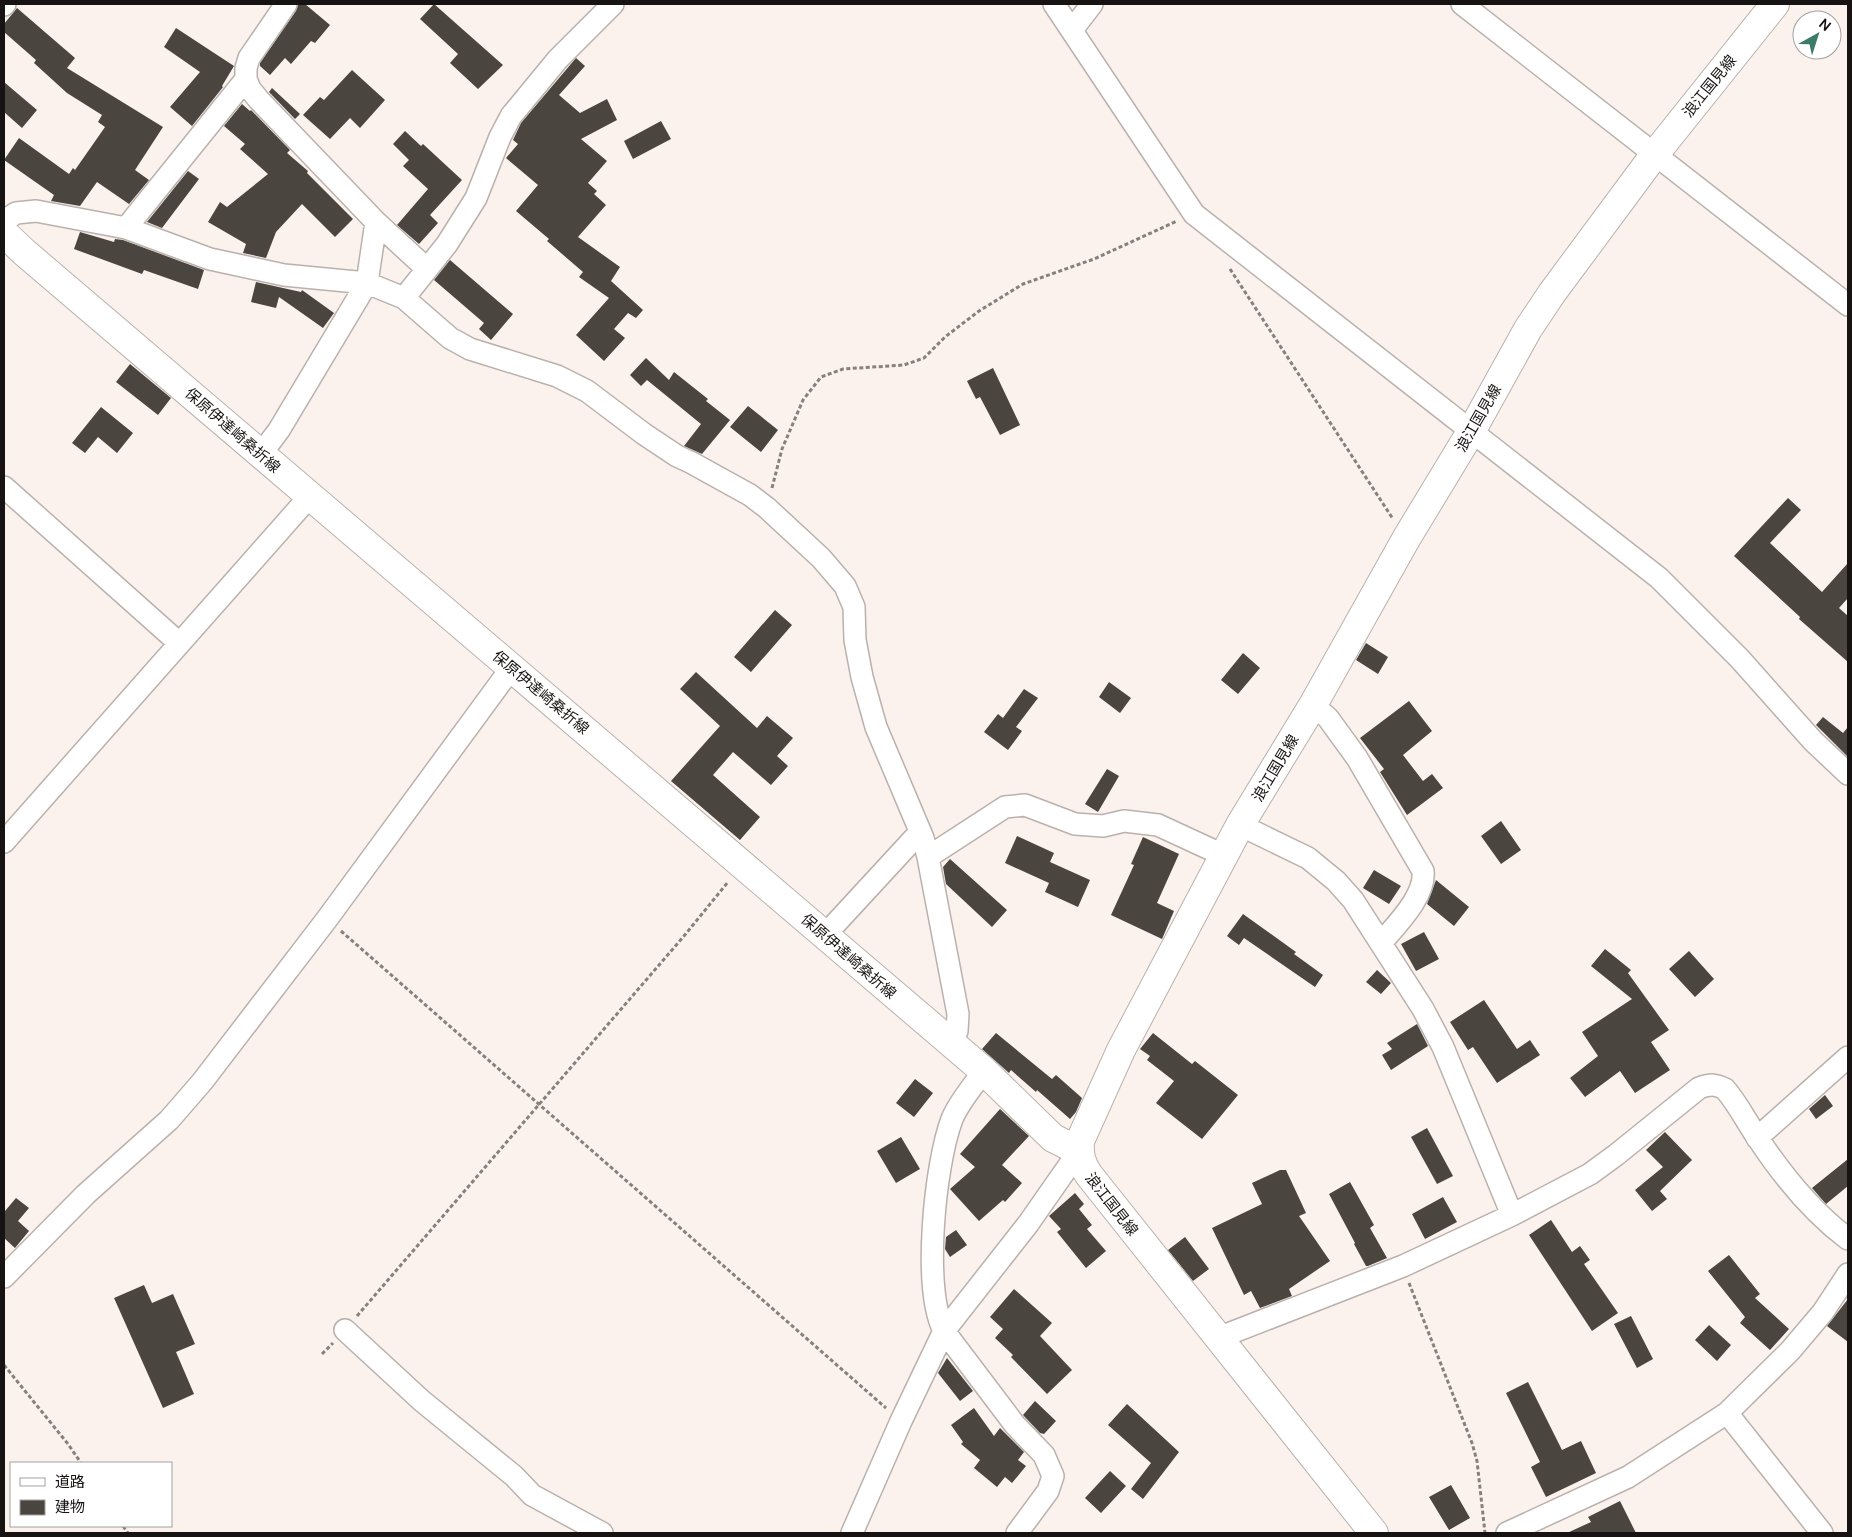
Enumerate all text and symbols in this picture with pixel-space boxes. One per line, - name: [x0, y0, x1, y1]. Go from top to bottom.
- north arrow: [1792, 10, 1842, 60]
- text: N: [1816, 14, 1835, 35]
- street label: 浪江国見線: [1677, 50, 1741, 122]
- street label: 浪江国見線: [1450, 380, 1506, 456]
- street label: 保原伊達崎桑折線: [181, 383, 285, 477]
- street label: 保原伊達崎桑折線: [488, 645, 594, 739]
- street label: 浪江国見線: [1247, 730, 1303, 806]
- street label: 保原伊達崎桑折線: [797, 909, 901, 1003]
- street label: 浪江国見線: [1081, 1168, 1143, 1240]
- legend: [10, 1462, 172, 1527]
- text: 道路: [55, 1471, 85, 1492]
- text: 建物: [55, 1496, 85, 1517]

